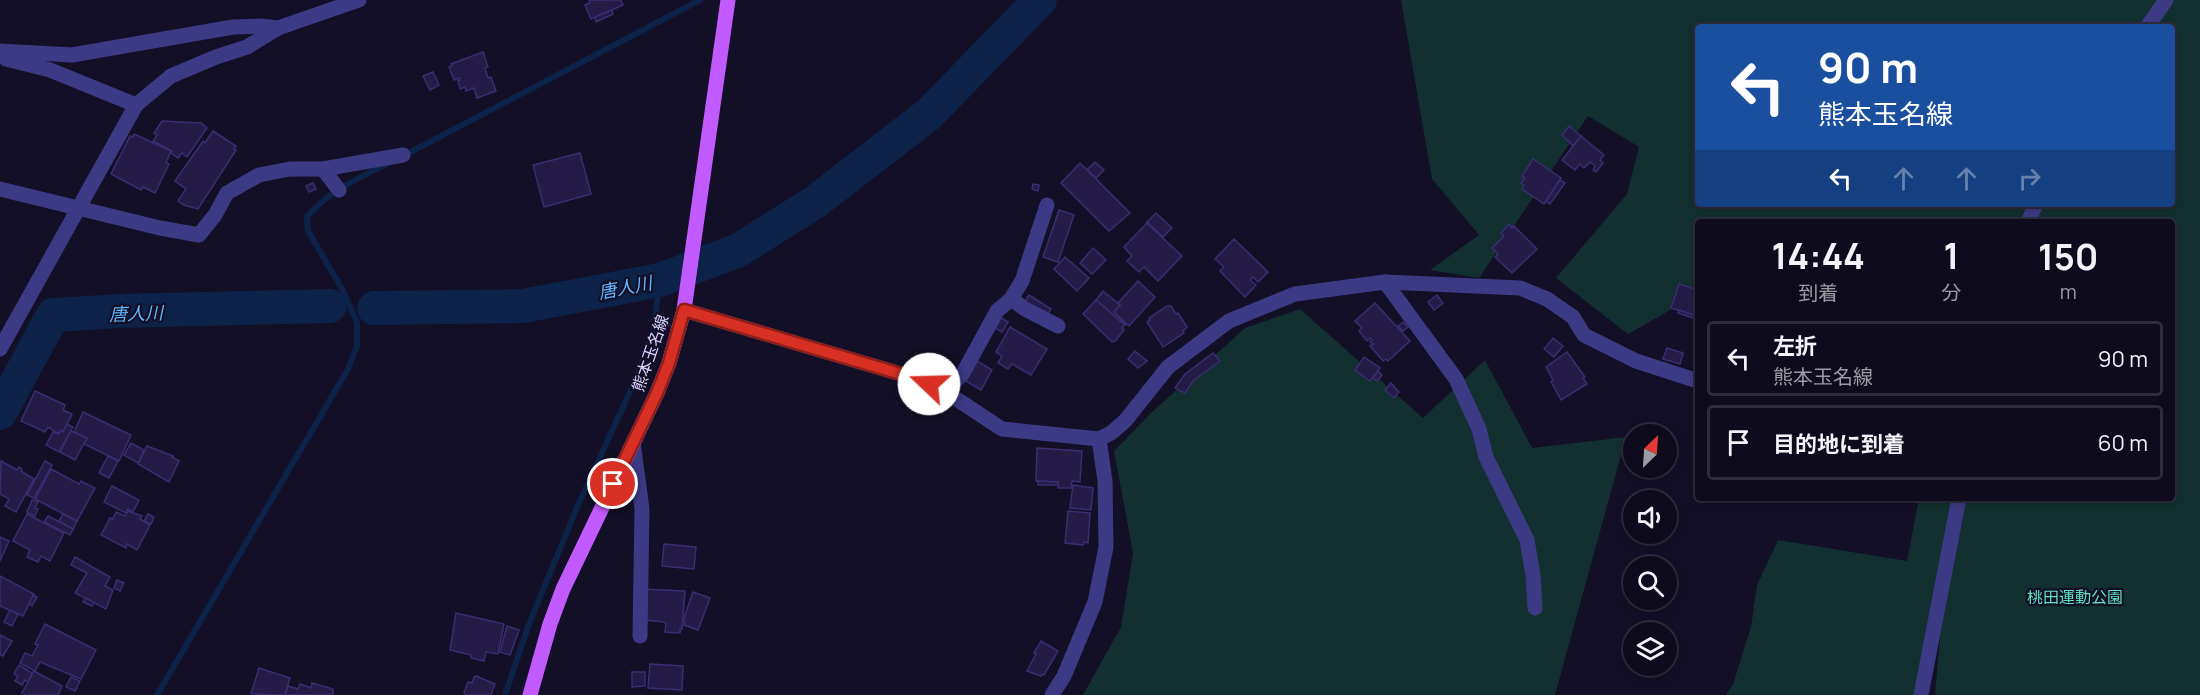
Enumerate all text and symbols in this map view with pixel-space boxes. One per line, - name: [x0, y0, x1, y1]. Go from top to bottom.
- text: 90 m: [1818, 38, 1918, 96]
- icon: left: [1719, 48, 1797, 126]
- text: 熊本玉名線: [1818, 95, 1953, 132]
- icon: left: [1824, 162, 1857, 195]
- icon: ahead: [1887, 162, 1920, 195]
- icon: ahead: [1950, 162, 1983, 195]
- icon: right: [2013, 162, 2046, 195]
- text: 14:44: [1772, 231, 1865, 280]
- text: 1: [1944, 231, 1959, 280]
- text: 150: [2038, 232, 2098, 281]
- water label: 唐人川: [596, 270, 656, 304]
- text: m: [2060, 278, 2077, 305]
- text: 到着: [1798, 279, 1838, 306]
- text: 分: [1941, 279, 1961, 306]
- water label: 唐人川: [109, 300, 165, 326]
- street label: 熊本玉名線: [627, 312, 673, 394]
- text: 左折: [1773, 331, 1817, 361]
- icon: left: [1722, 342, 1755, 375]
- text: 90 m: [2098, 344, 2148, 374]
- position arrow: [897, 352, 961, 416]
- text: 熊本玉名線: [1773, 363, 1873, 390]
- north arrow: [1623, 424, 1677, 478]
- map controls: [1623, 424, 1677, 676]
- icon: arrive: [1722, 426, 1755, 459]
- text: 60 m: [2098, 428, 2148, 458]
- text: 目的地に到着: [1773, 429, 1905, 459]
- pin: [587, 458, 638, 509]
- icon: arrive: [596, 467, 629, 500]
- button: sound: [1623, 490, 1677, 544]
- button: search: [1623, 556, 1677, 610]
- park label: 桃田運動公園: [2027, 586, 2123, 608]
- button: layers: [1623, 622, 1677, 676]

